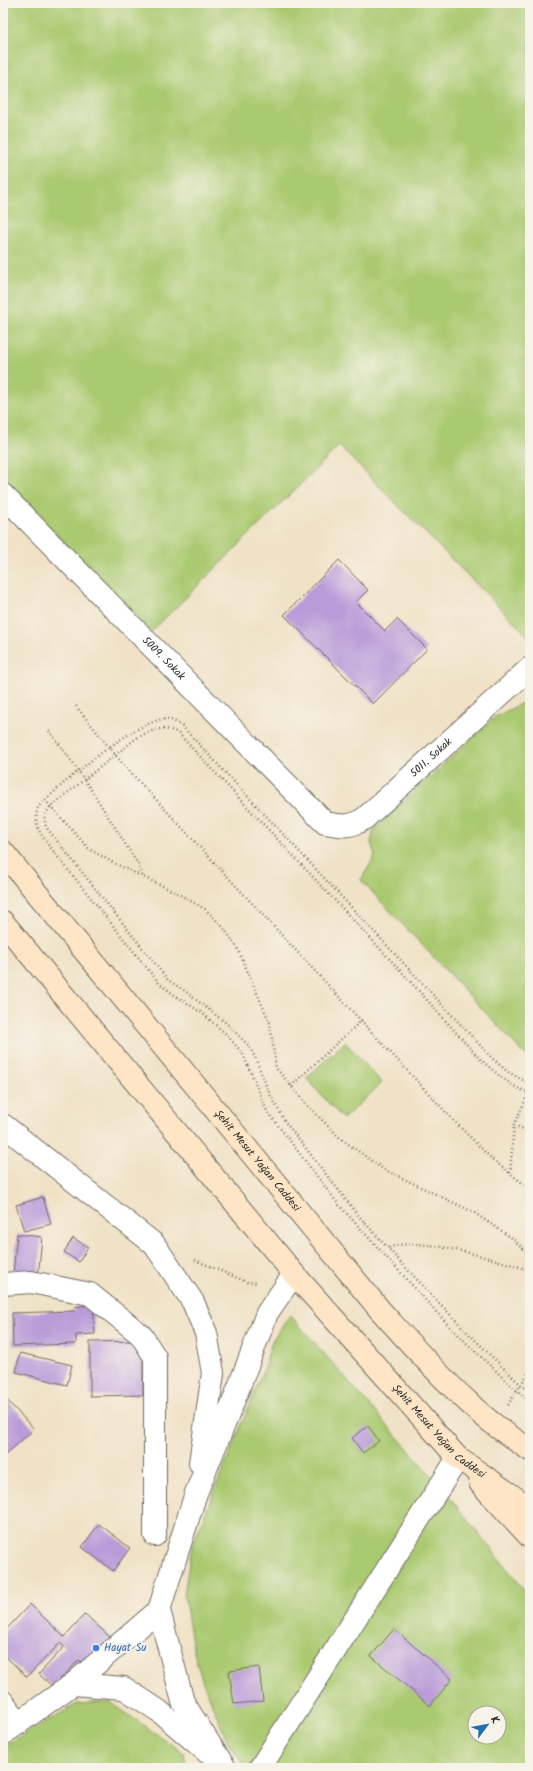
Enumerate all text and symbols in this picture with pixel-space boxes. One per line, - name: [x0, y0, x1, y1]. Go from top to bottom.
- street label: 5009. Sokak: [138, 632, 190, 685]
- street label: 5011. Sokak: [406, 733, 457, 782]
- street label: Şehit Mesut Yağan Caddesi: [210, 1106, 305, 1216]
- street label: Şehit Mesut Yağan Caddesi: [387, 1380, 489, 1484]
- place label: Hayat Su: [104, 1639, 147, 1657]
- marker: Hayat Su: [91, 1643, 101, 1653]
- north arrow: [467, 1705, 507, 1745]
- text: K: [485, 1713, 504, 1728]

